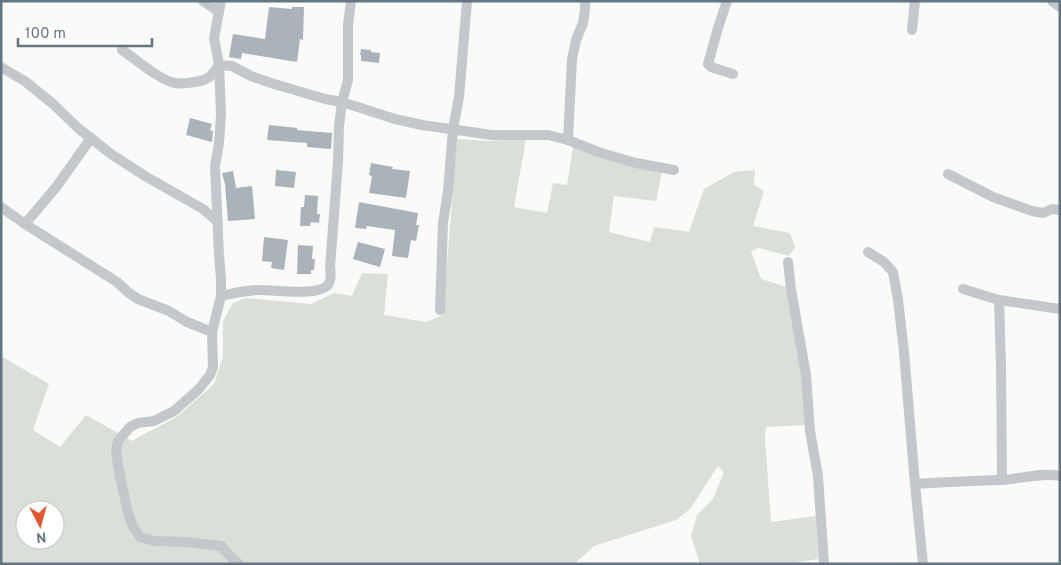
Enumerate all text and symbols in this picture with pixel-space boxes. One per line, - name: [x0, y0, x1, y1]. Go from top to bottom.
- scale bar: [18, 15, 151, 47]
- text: 100 m: [25, 25, 66, 44]
- north arrow: [15, 500, 65, 550]
- text: N: [35, 527, 47, 545]

